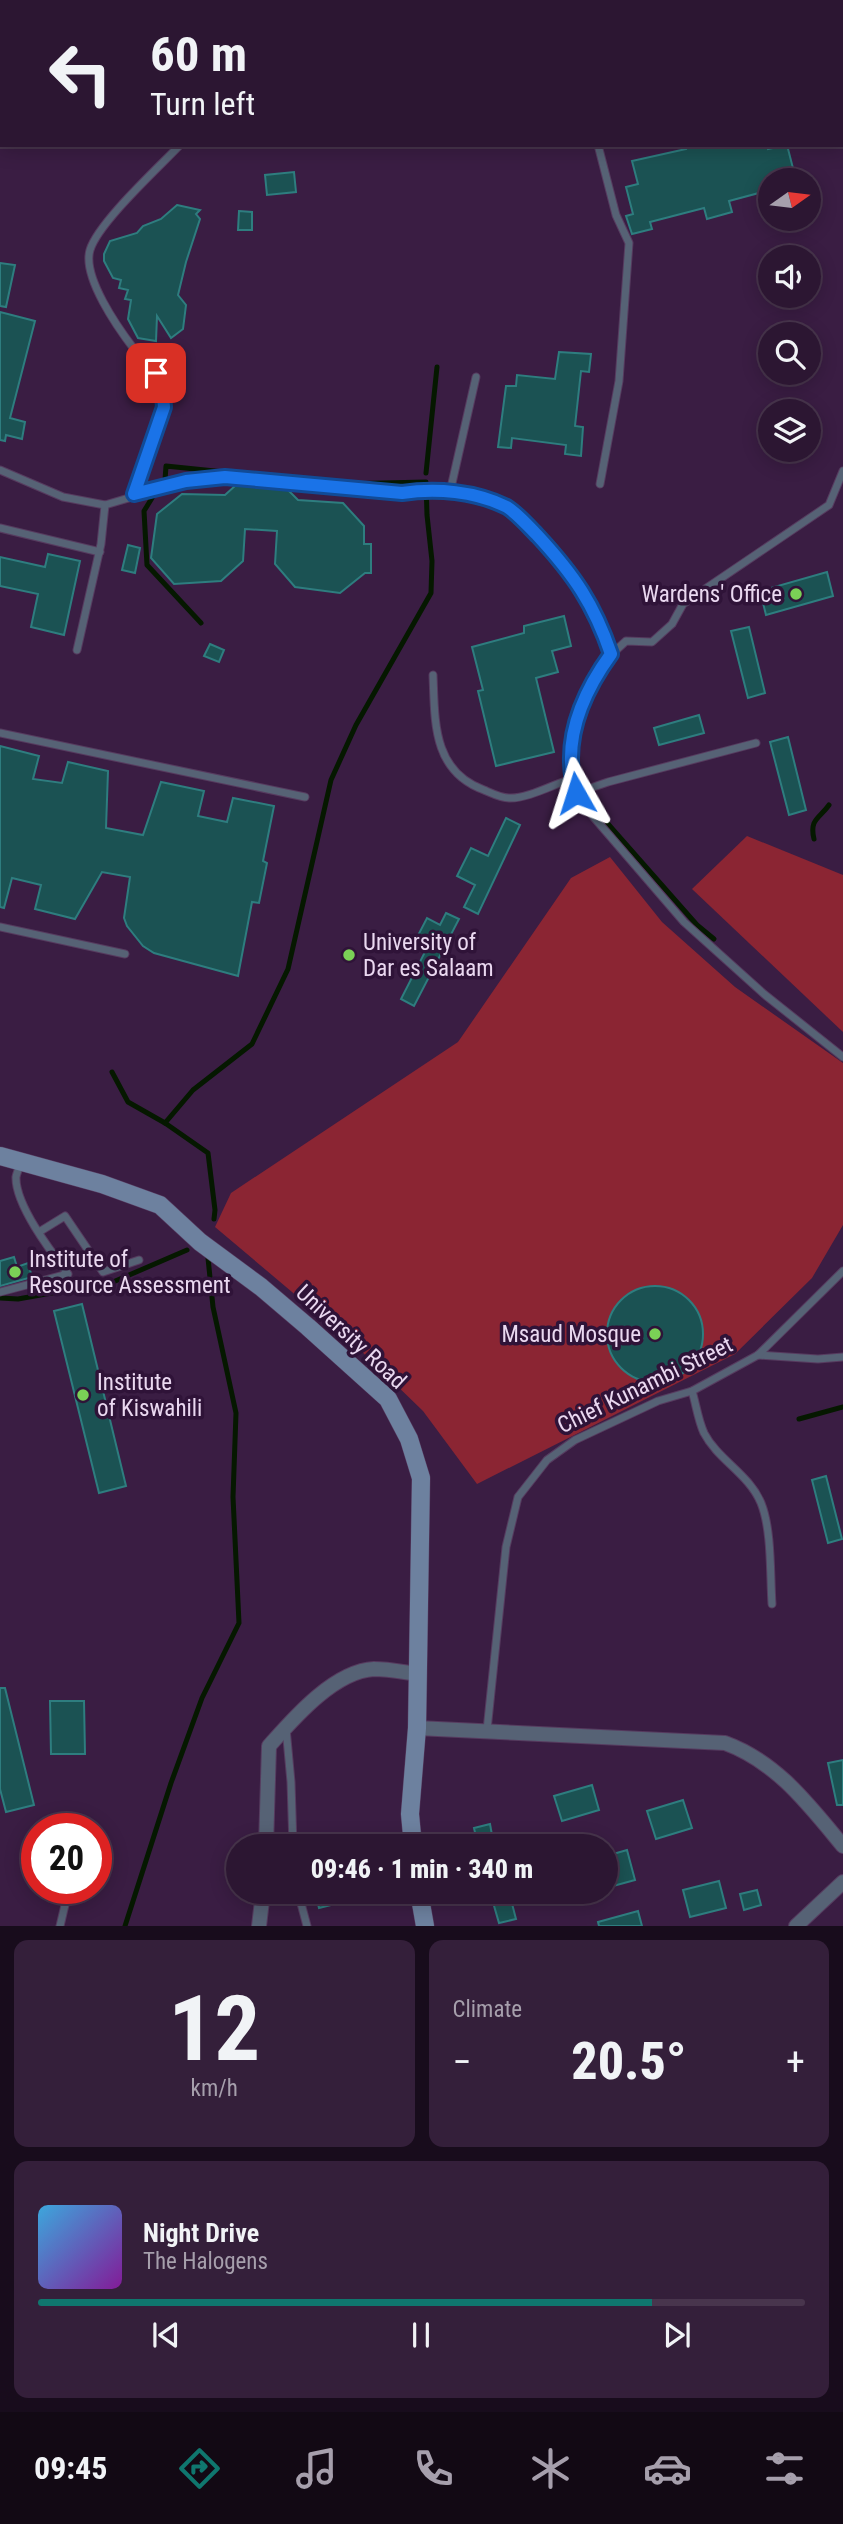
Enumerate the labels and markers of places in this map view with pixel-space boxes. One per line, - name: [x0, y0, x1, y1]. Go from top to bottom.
- pin: [126, 343, 186, 403]
- place label: Wardens' Office: [642, 581, 782, 608]
- marker: Wardens' Office: [788, 586, 804, 602]
- place label: University of Dar es Salaam: [363, 929, 494, 982]
- marker: University of Dar es Salaam: [341, 947, 357, 963]
- place label: Institute of Resource Assessment: [29, 1246, 231, 1299]
- marker: Institute of Resource Assessment: [7, 1264, 23, 1280]
- place label: Msaud Mosque: [501, 1321, 641, 1348]
- marker: Msaud Mosque: [647, 1326, 663, 1342]
- place label: Institute of Kiswahili: [97, 1369, 202, 1422]
- marker: Institute of Kiswahili: [75, 1387, 91, 1403]

